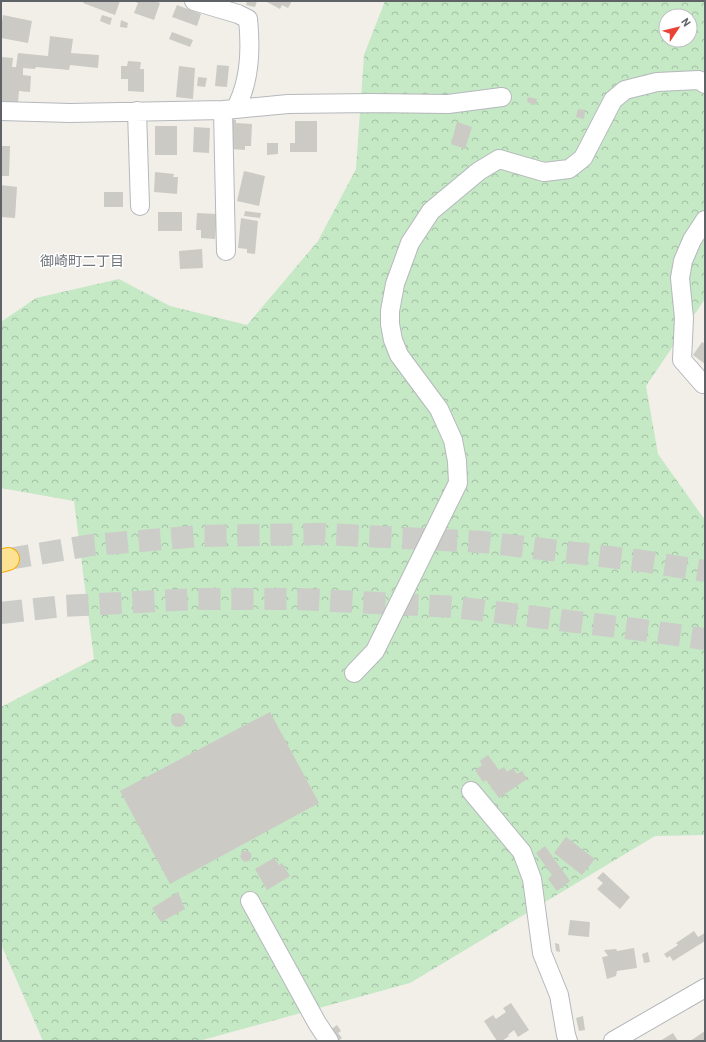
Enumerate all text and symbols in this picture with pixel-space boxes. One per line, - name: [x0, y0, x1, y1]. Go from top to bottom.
- north arrow: [658, 8, 698, 48]
- text: N: [679, 15, 694, 29]
- district label: 御崎町二丁目: [40, 252, 124, 269]

